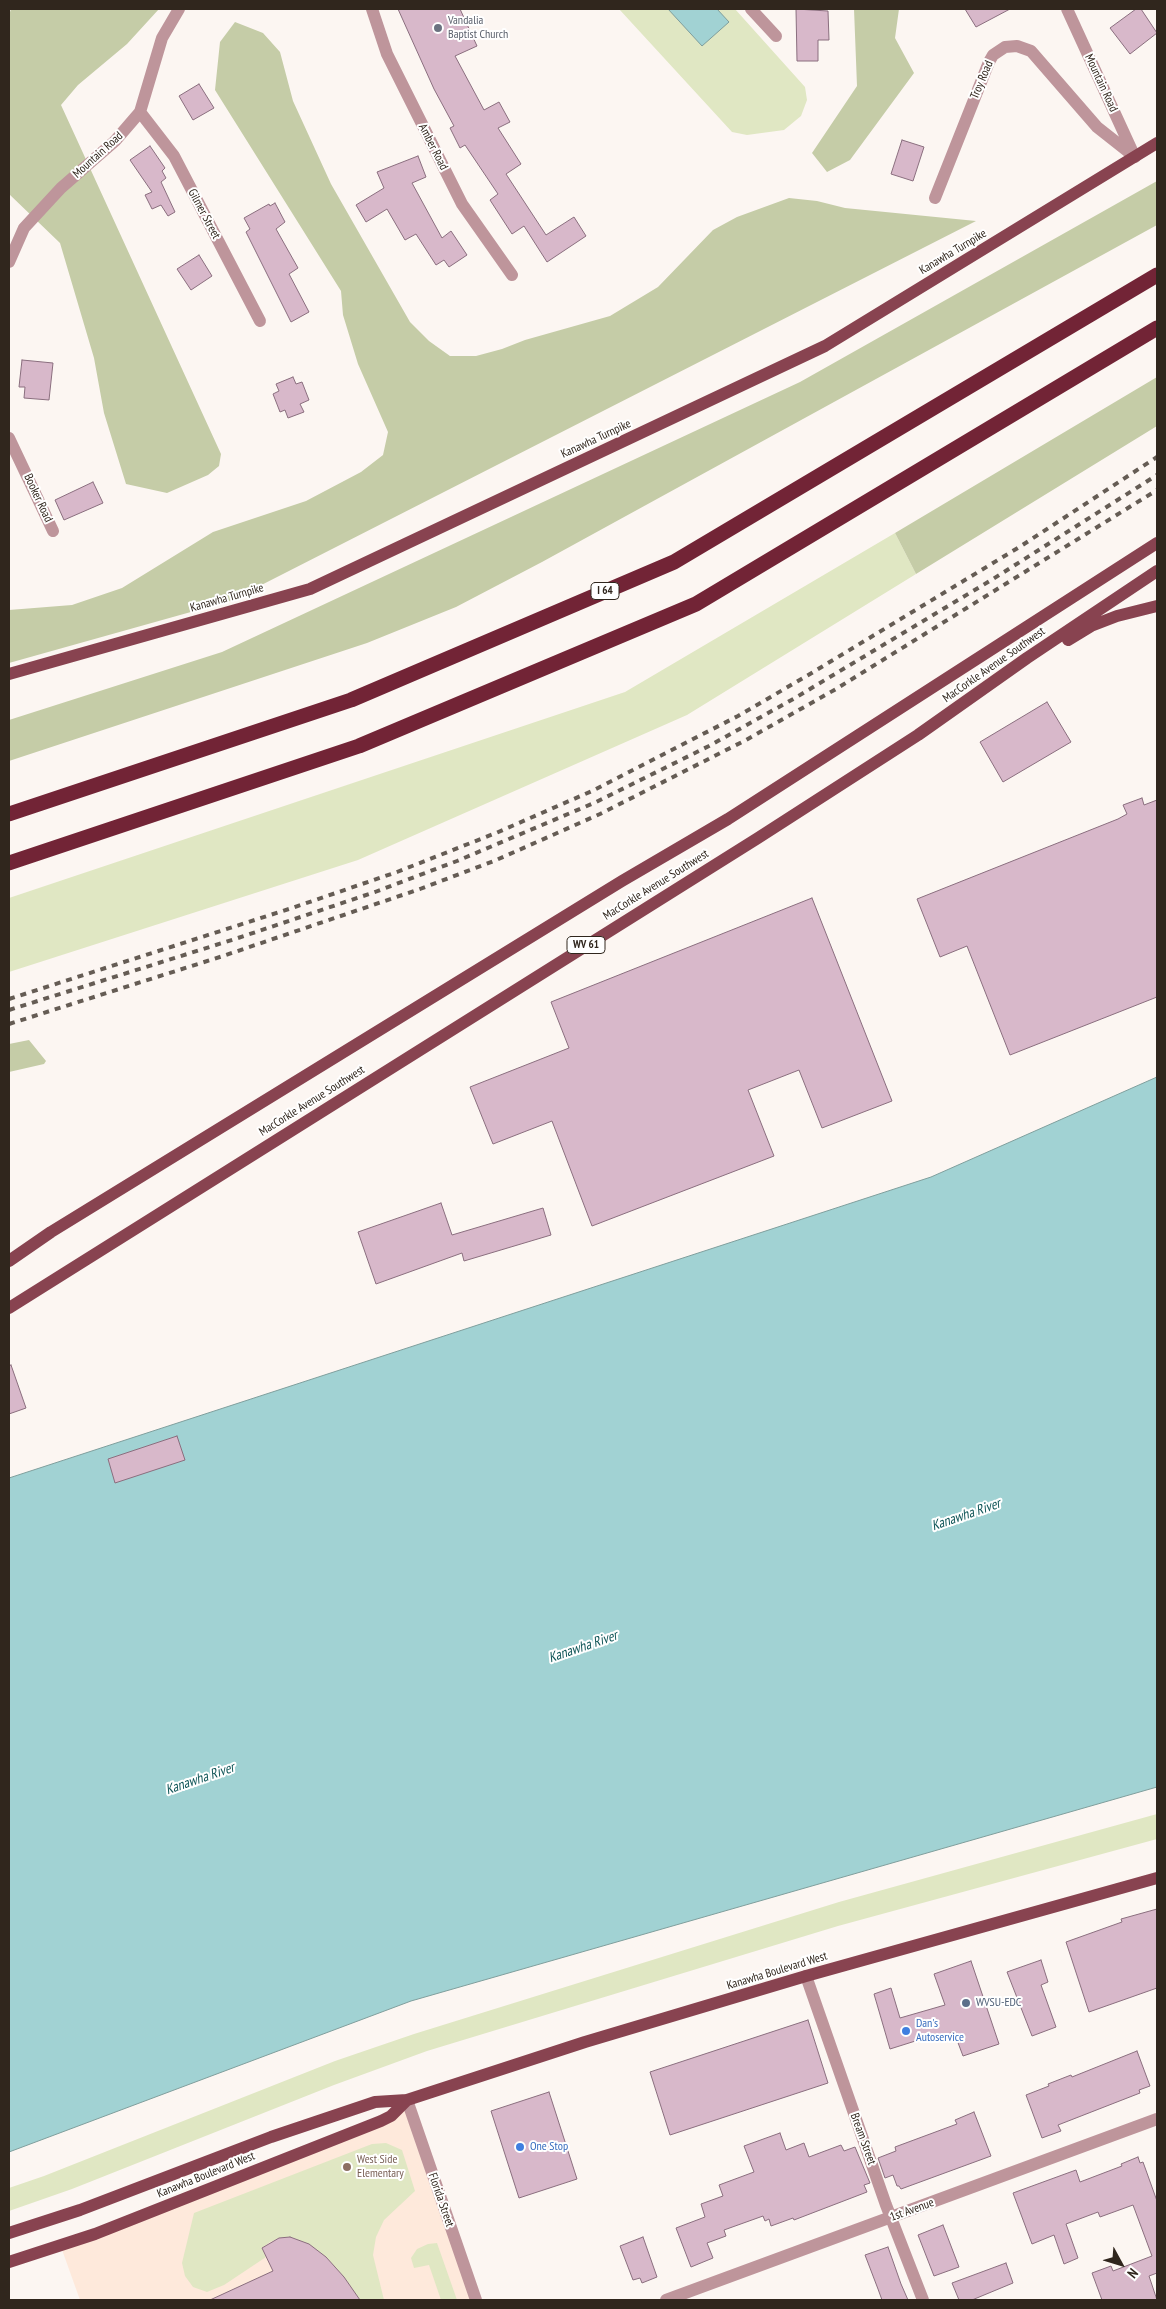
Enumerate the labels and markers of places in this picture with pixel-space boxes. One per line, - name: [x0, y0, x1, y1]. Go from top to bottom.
- place label: Vandalia Baptist Church: [448, 14, 508, 42]
- marker: Vandalia Baptist Church: [432, 22, 444, 34]
- place label: WVSU-EDC: [976, 1996, 1021, 2010]
- marker: WVSU-EDC: [960, 1997, 972, 2009]
- place label: Dan's Autoservice: [916, 2017, 964, 2045]
- marker: Dan's Autoservice: [900, 2025, 912, 2037]
- place label: One Stop: [530, 2140, 568, 2154]
- marker: One Stop: [514, 2141, 526, 2153]
- place label: West Side Elementary: [357, 2153, 404, 2181]
- marker: West Side Elementary: [341, 2161, 353, 2173]

